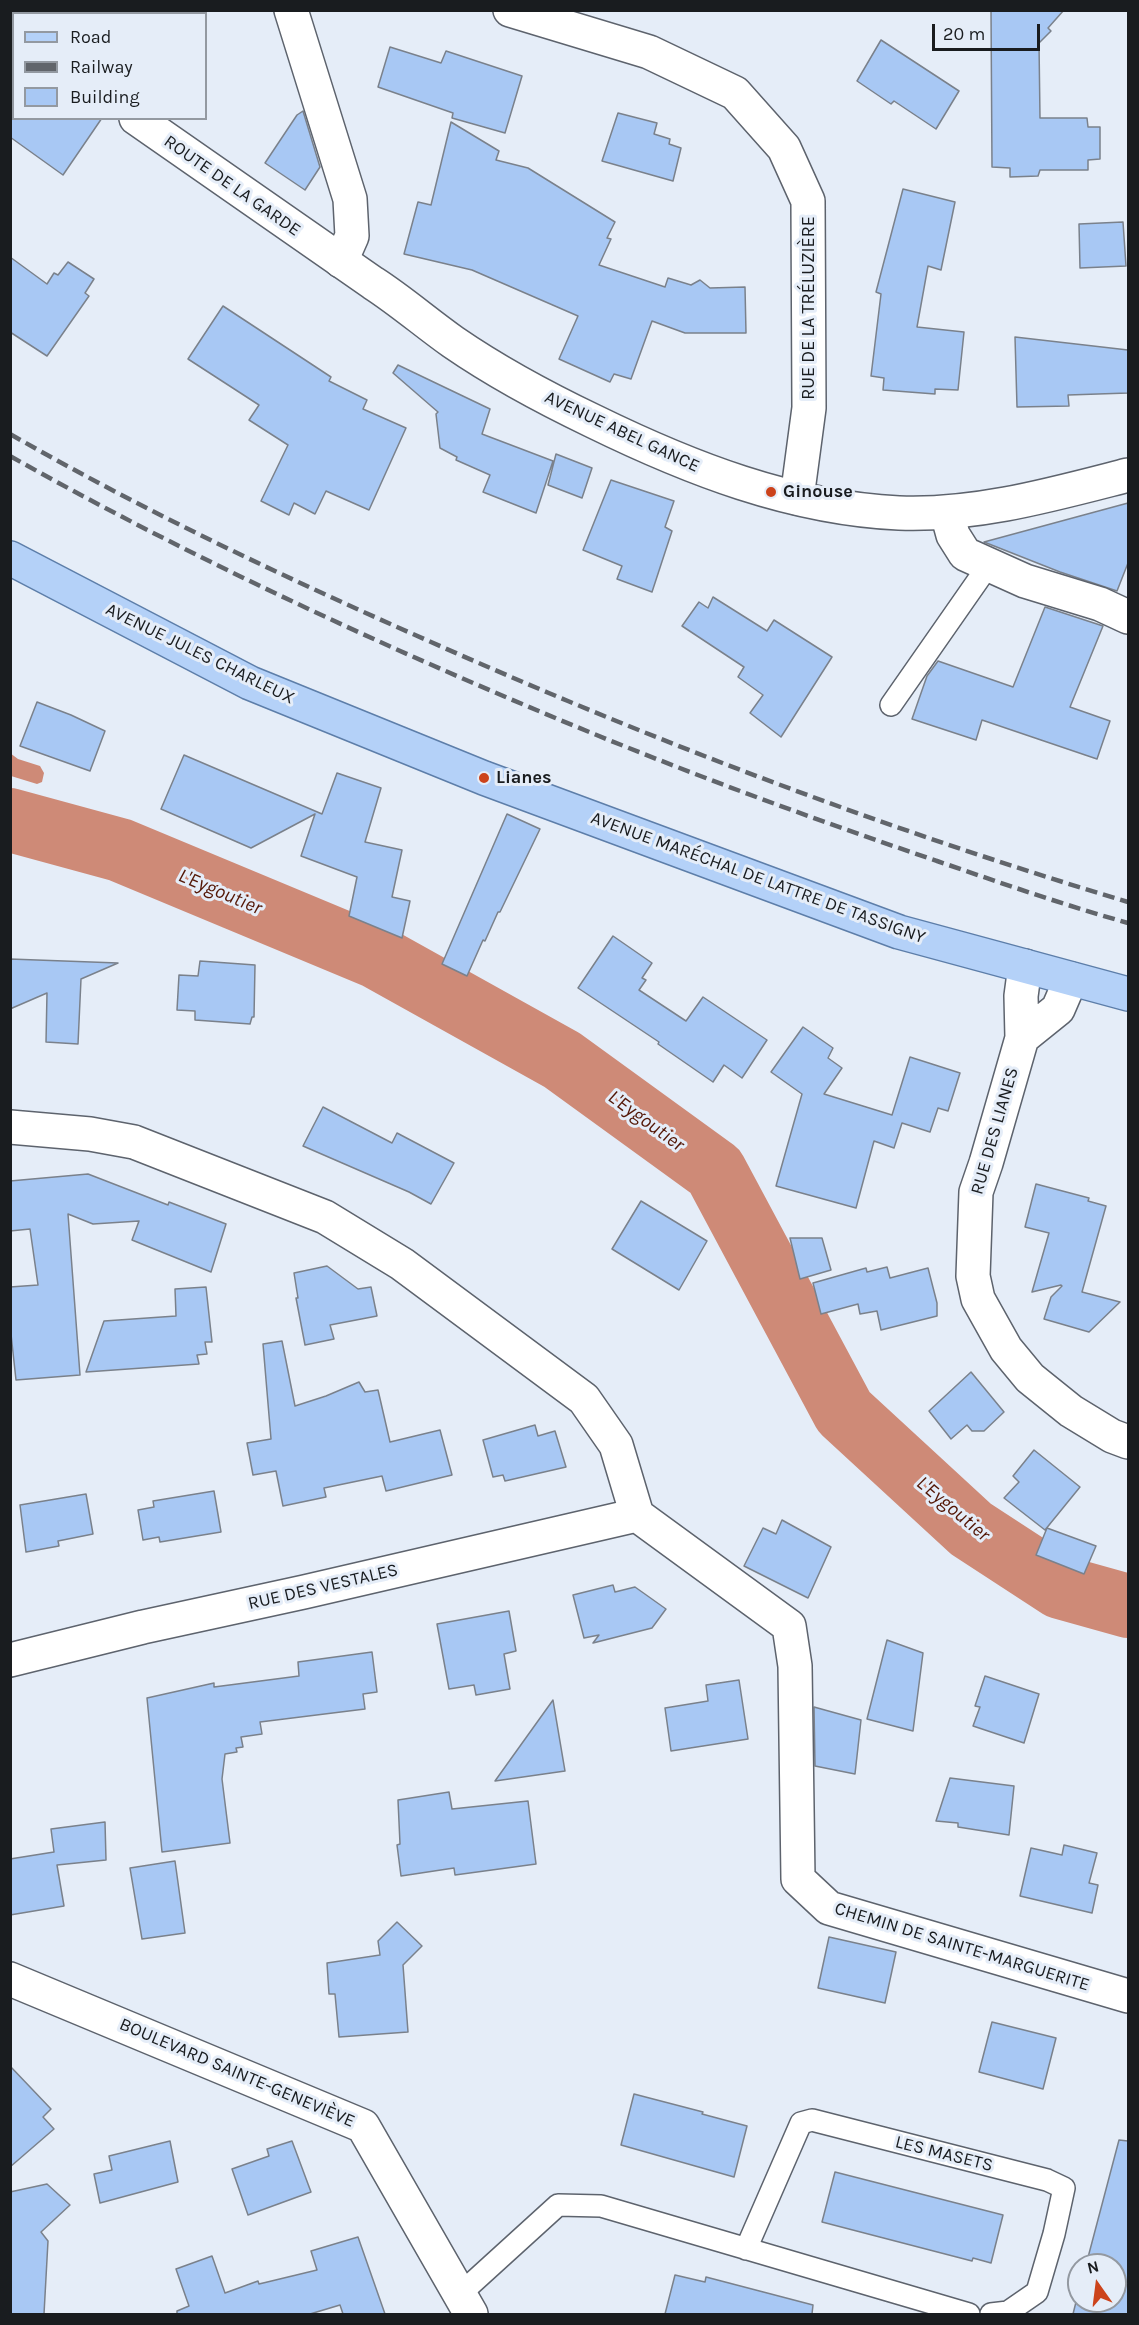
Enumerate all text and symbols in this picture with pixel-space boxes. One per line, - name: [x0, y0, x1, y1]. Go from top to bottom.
- legend: [12, 12, 207, 120]
- scale bar: [935, 12, 1043, 50]
- text: 20 m: [943, 23, 985, 45]
- text: Road: [70, 26, 111, 48]
- text: Railway: [70, 56, 133, 78]
- text: Building: [70, 86, 140, 108]
- street label: ROUTE DE LA GARDE: [159, 131, 305, 241]
- street label: RUE DE LA TRÉLUZIÈRE: [798, 216, 820, 400]
- street label: AVENUE ABEL GANCE: [541, 387, 703, 477]
- place label: Ginouse: [783, 481, 853, 503]
- marker: Ginouse: [764, 485, 778, 499]
- street label: AVENUE JULES CHARLEUX: [102, 599, 298, 709]
- place label: Lianes: [496, 767, 552, 789]
- marker: Lianes: [477, 771, 491, 785]
- street label: AVENUE MARÉCHAL DE LATTRE DE TASSIGNY: [588, 807, 928, 949]
- water label: L'Eygoutier: [174, 864, 266, 920]
- street label: RUE DES LIANES: [967, 1065, 1023, 1197]
- water label: L'Eygoutier: [603, 1085, 689, 1157]
- water label: L'Eygoutier: [911, 1471, 995, 1547]
- street label: RUE DES VESTALES: [246, 1559, 400, 1615]
- street label: CHEMIN DE SAINTE-MARGUERITE: [832, 1898, 1092, 1996]
- street label: BOULEVARD SAINTE-GENEVIÈVE: [116, 2013, 358, 2133]
- street label: LES MASETS: [893, 2131, 995, 2177]
- north arrow: [1067, 2253, 1127, 2313]
- text: N: [1085, 2256, 1101, 2278]

